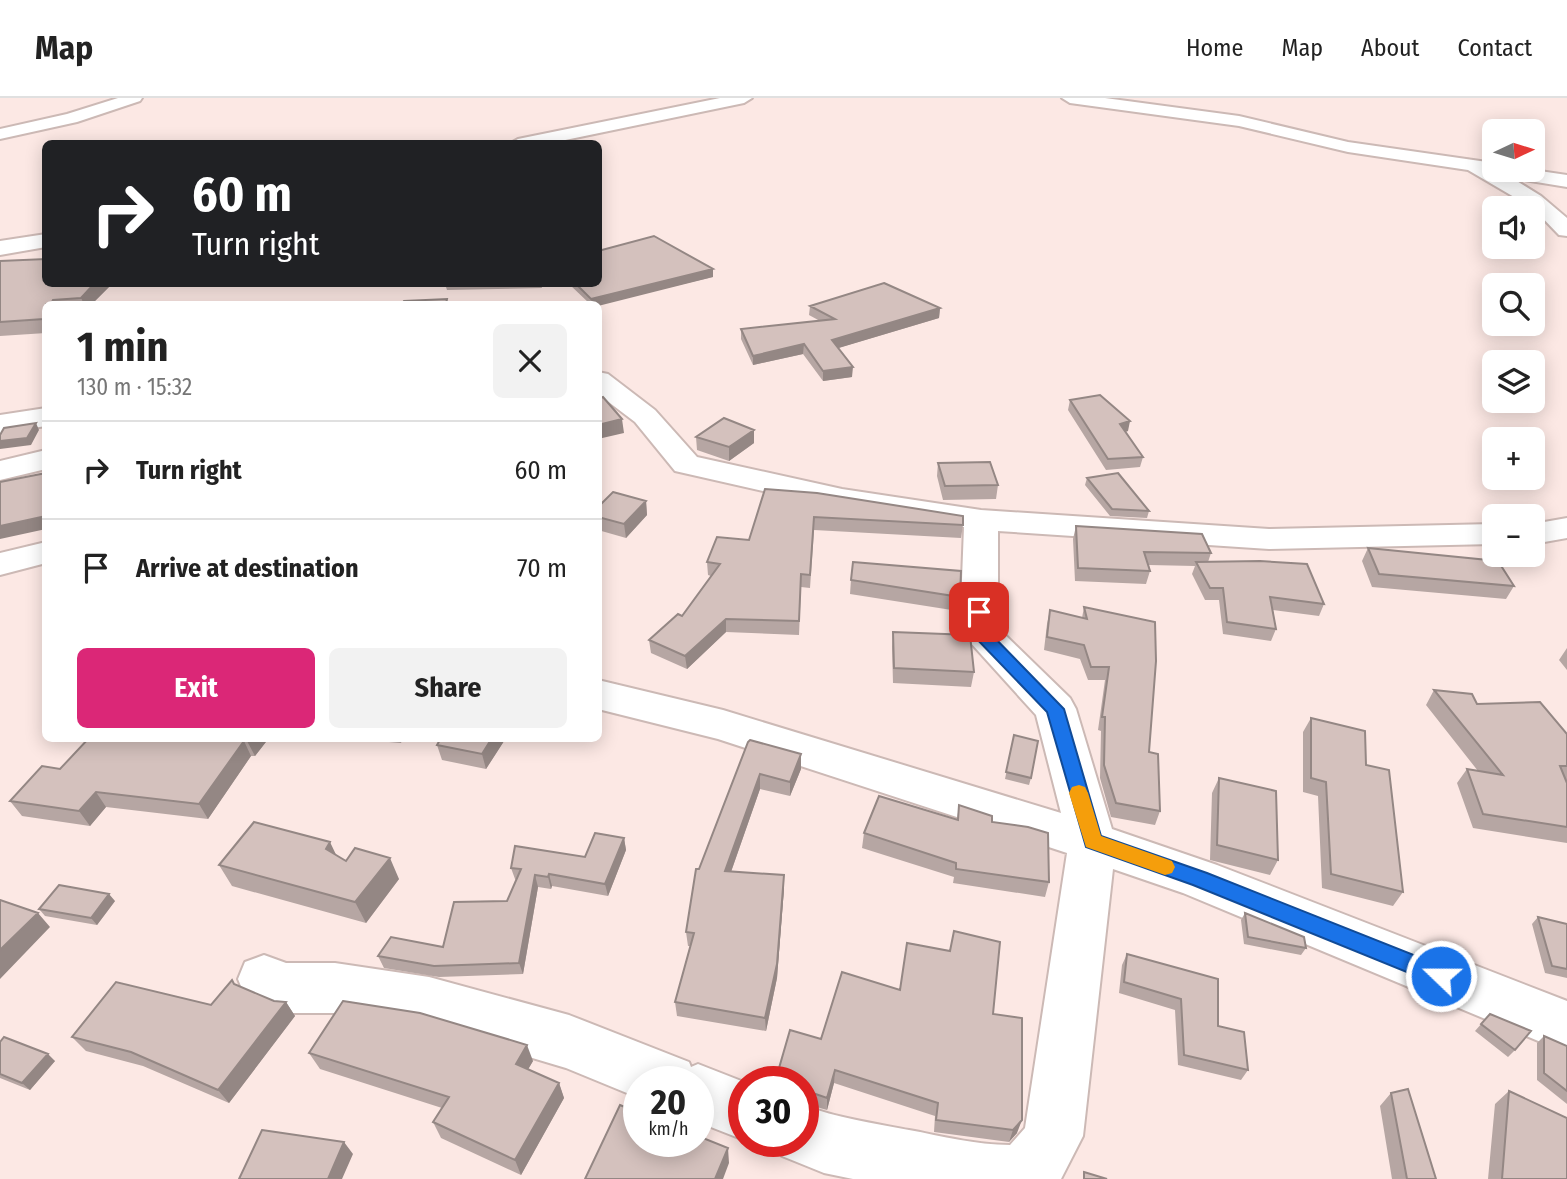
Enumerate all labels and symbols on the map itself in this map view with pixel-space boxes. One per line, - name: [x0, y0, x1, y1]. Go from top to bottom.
- north arrow: [1482, 119, 1545, 182]
- pin: [949, 582, 1009, 642]
- position arrow: [1404, 939, 1478, 1013]
- speed limit sign: 30: [728, 1066, 819, 1157]

